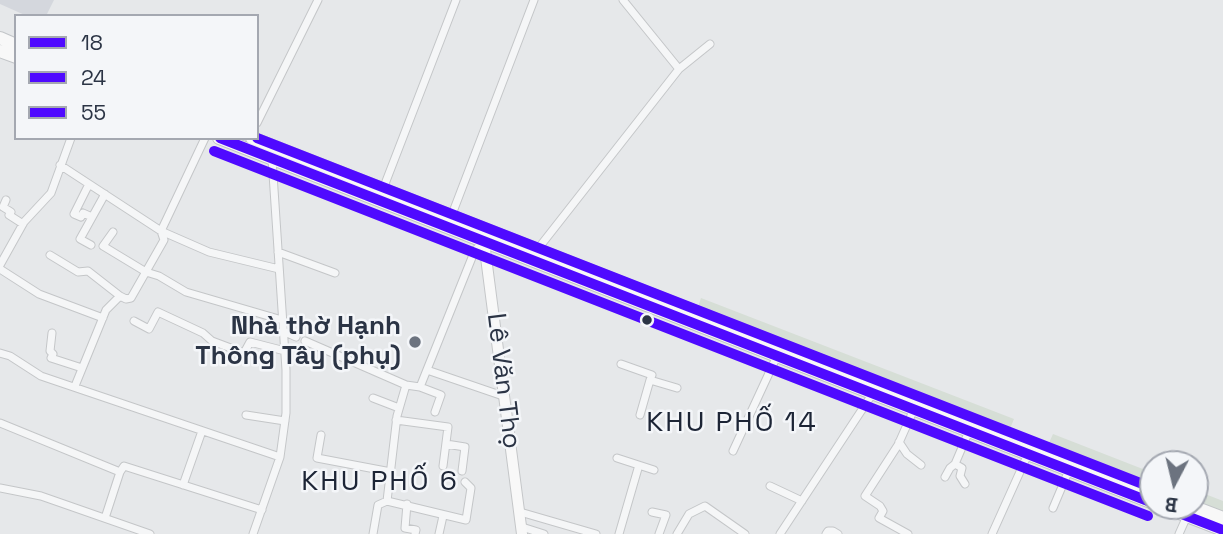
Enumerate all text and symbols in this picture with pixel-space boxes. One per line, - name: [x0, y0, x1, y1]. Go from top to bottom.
- legend: [14, 14, 259, 140]
- text: 18: [81, 29, 103, 56]
- text: 24: [81, 64, 106, 91]
- text: 55: [81, 99, 106, 126]
- place label: Nhà thờ Hạnh Thông Tây (phụ): [195, 311, 401, 372]
- street label: Lê Văn Thọ: [479, 312, 527, 450]
- unlabelled marker: [640, 313, 654, 327]
- marker: Nhà thờ Hạnh Thông Tây (phụ): [407, 334, 423, 350]
- district label: KHU PHỐ 14: [647, 406, 817, 440]
- north arrow: [1139, 450, 1209, 520]
- district label: KHU PHỐ 6: [302, 465, 458, 499]
- text: B: [1164, 491, 1179, 518]

